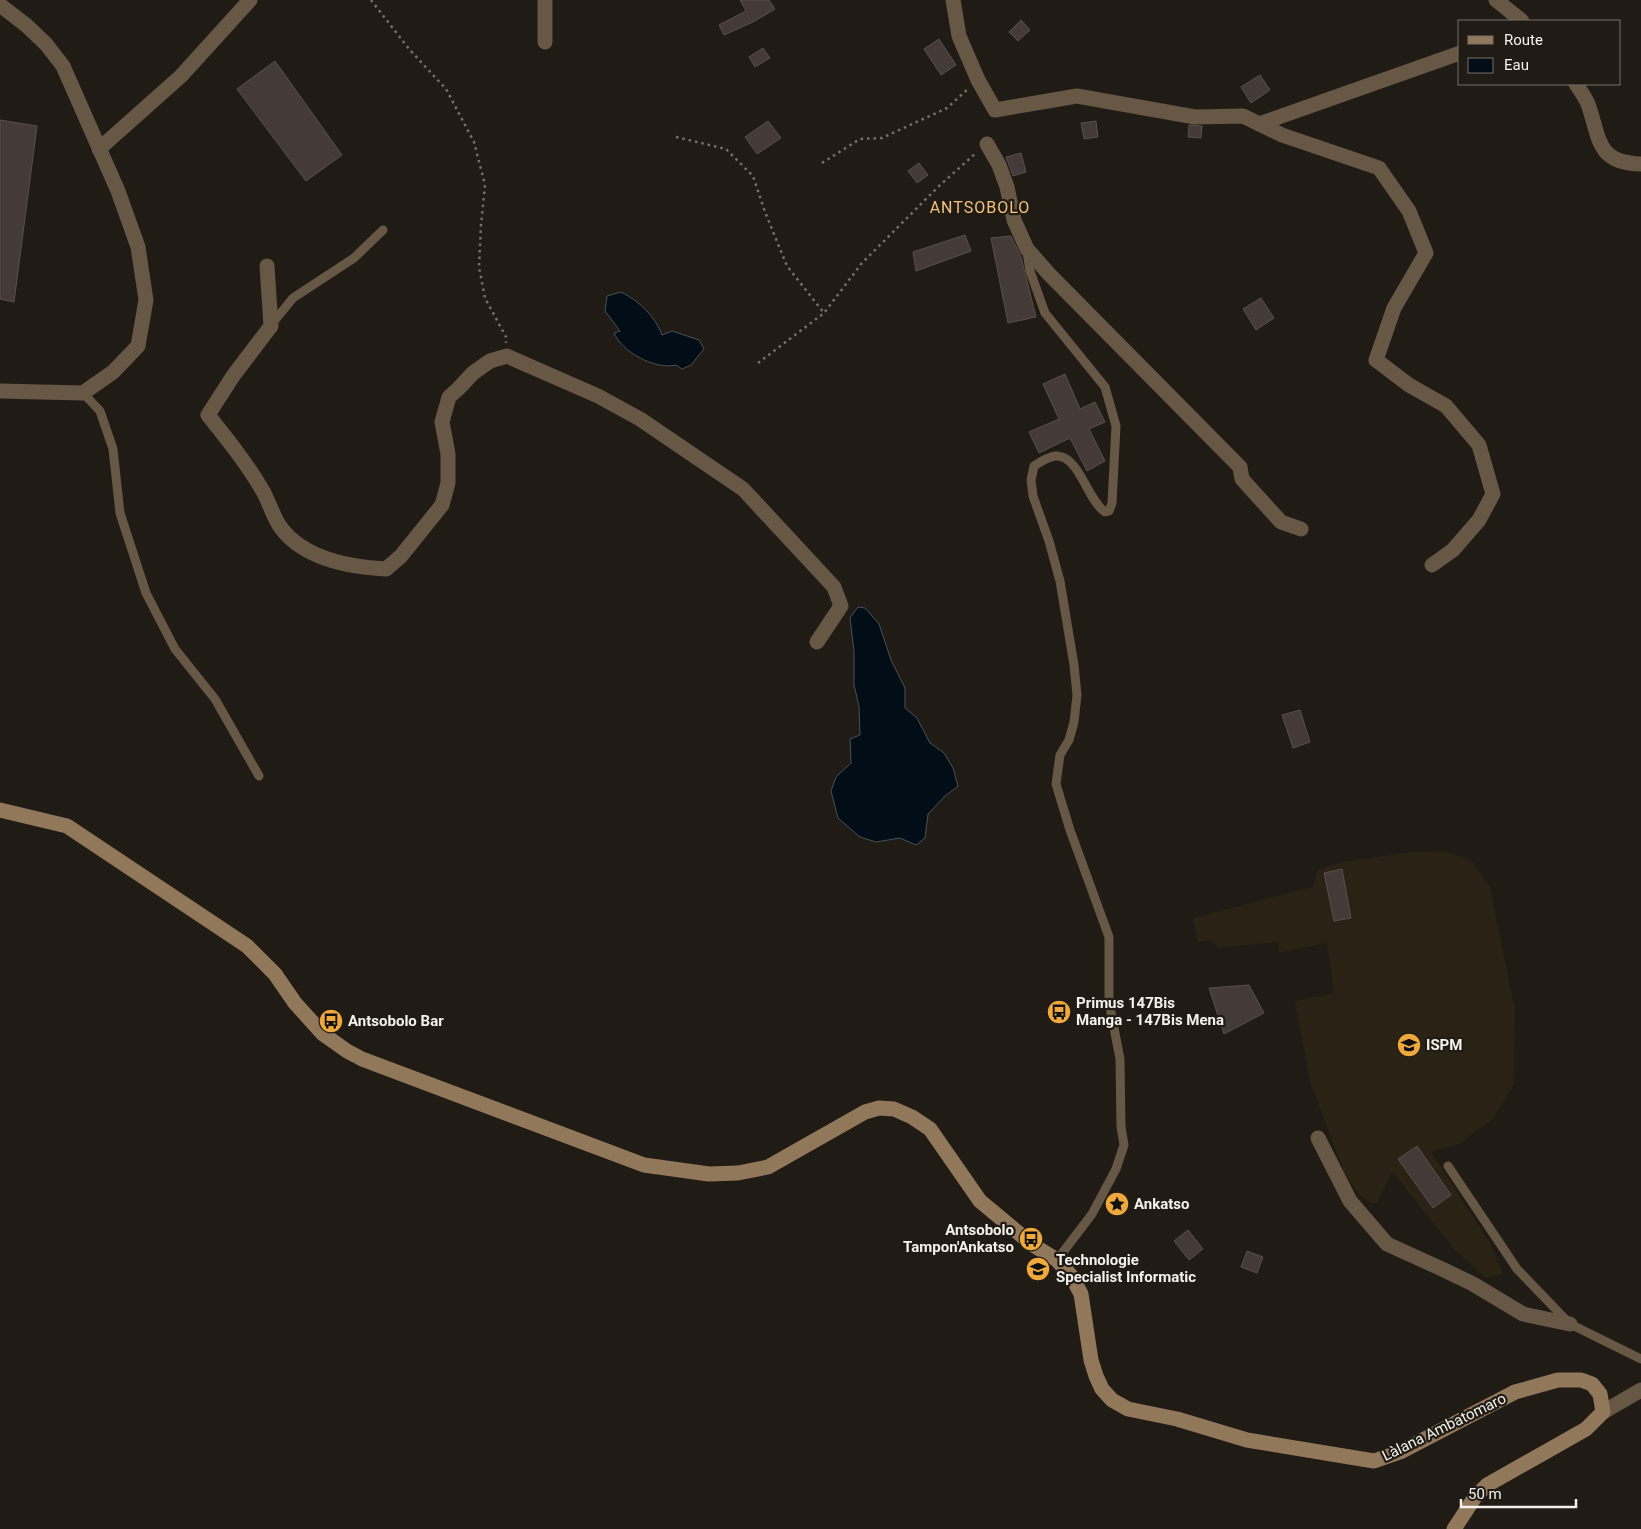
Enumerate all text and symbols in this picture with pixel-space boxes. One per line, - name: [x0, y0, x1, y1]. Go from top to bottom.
- legend: [1458, 20, 1621, 85]
- text: Route: [1504, 31, 1543, 49]
- text: Eau: [1504, 56, 1529, 74]
- district label: ANTSOBOLO: [930, 198, 1030, 217]
- place label: Primus 147Bis Manga - 147Bis Mena: [1076, 994, 1224, 1029]
- bus stop icon: Primus 147Bis Manga - 147Bis Mena: [1046, 999, 1072, 1025]
- bus stop icon: Antsobolo Bar: [318, 1008, 344, 1034]
- place label: Antsobolo Bar: [348, 1012, 444, 1030]
- school or university icon: ISPM: [1396, 1032, 1422, 1058]
- place label: ISPM: [1426, 1036, 1462, 1054]
- place icon: Ankatso: [1104, 1191, 1130, 1217]
- place label: Ankatso: [1134, 1195, 1190, 1213]
- place label: Antsobolo Tampon'Ankatso: [903, 1221, 1014, 1256]
- bus stop icon: Antsobolo Tampon'Ankatso: [1018, 1226, 1044, 1252]
- place label: Technologie Specialist Informatic: [1056, 1251, 1196, 1286]
- school or university icon: Technologie Specialist Informatic: [1025, 1256, 1051, 1282]
- street label: Làlana Ambatomaro: [1379, 1389, 1509, 1465]
- scale bar: [1461, 1476, 1576, 1508]
- text: 50 m: [1468, 1485, 1502, 1503]

